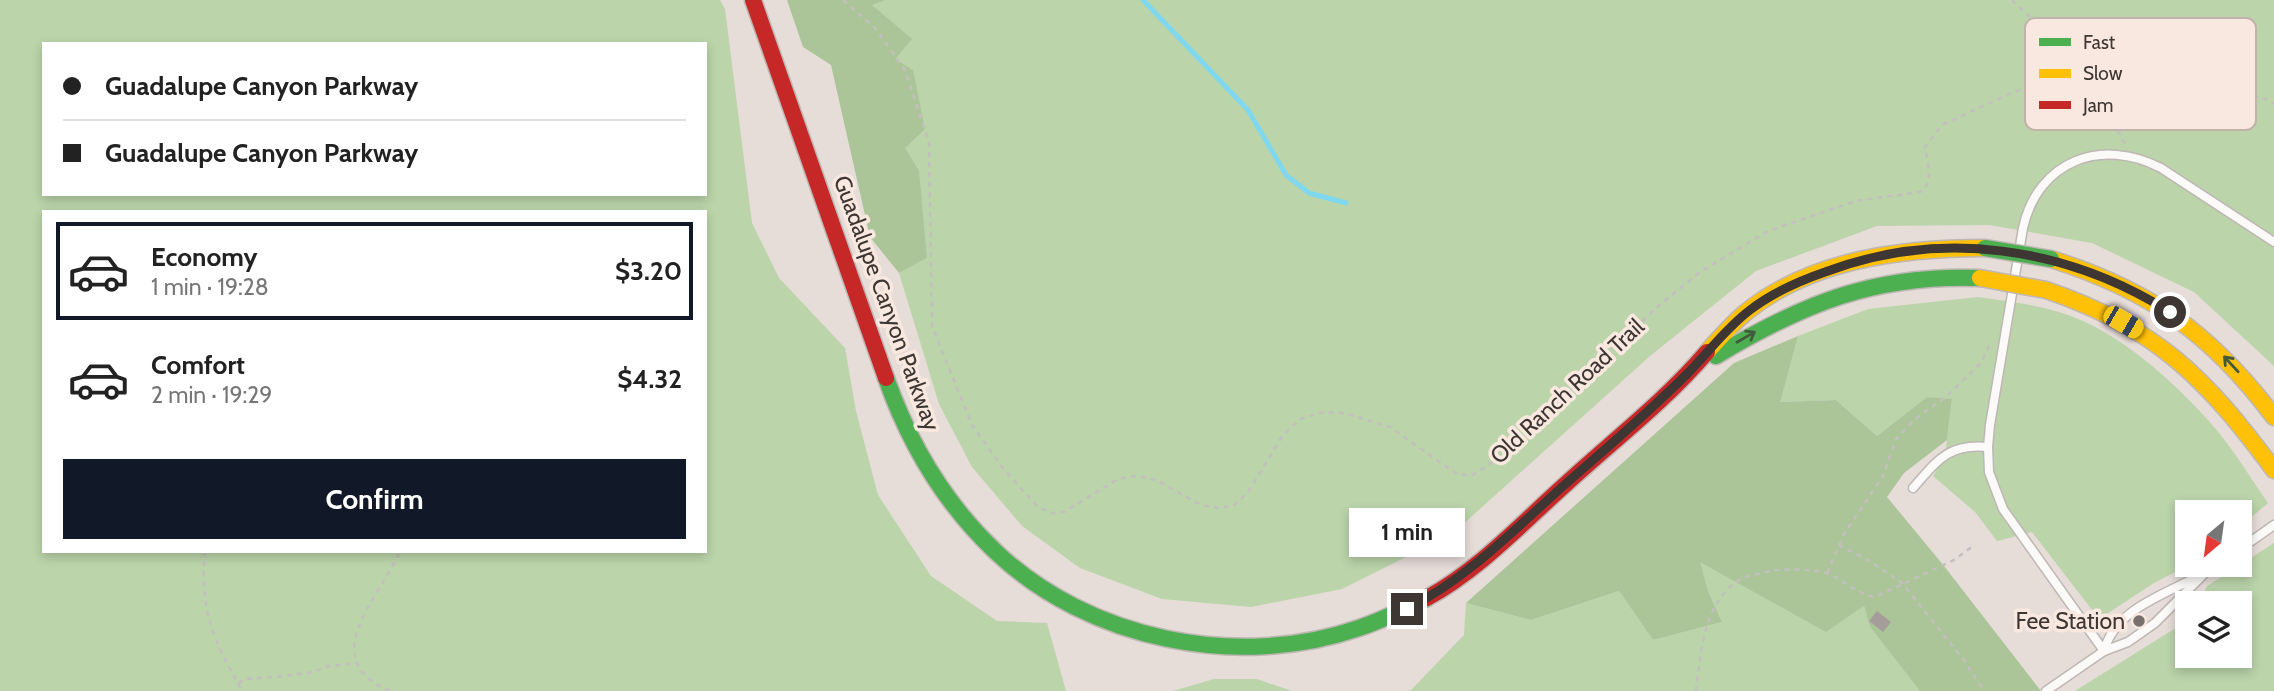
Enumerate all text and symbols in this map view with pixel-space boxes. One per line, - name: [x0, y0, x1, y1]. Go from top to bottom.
- legend: [2025, 18, 2256, 130]
- text: Fast: [2083, 31, 2116, 54]
- text: Slow: [2083, 62, 2123, 85]
- text: Guadalupe Canyon Parkway: [105, 70, 418, 102]
- text: Jam: [2082, 94, 2113, 117]
- text: Guadalupe Canyon Parkway: [105, 137, 418, 169]
- street label: Guadalupe Canyon Parkway: [828, 172, 946, 435]
- icon: car: [67, 240, 130, 303]
- text: Economy: [151, 241, 257, 273]
- text: $3.20: [615, 255, 682, 287]
- text: 1 min · 19:28: [151, 273, 269, 301]
- route start: [2154, 296, 2186, 328]
- car: [2100, 302, 2147, 342]
- street label: Old Ranch Road Trail: [1484, 312, 1650, 470]
- one-way arrow: [1735, 330, 1756, 343]
- icon: car: [67, 348, 130, 411]
- text: Comfort: [151, 349, 245, 381]
- one-way arrow: [2223, 355, 2239, 373]
- text: $4.32: [617, 363, 682, 395]
- text: 2 min · 19:29: [151, 381, 272, 409]
- button: Confirm: [63, 459, 686, 539]
- north arrow: [2175, 500, 2252, 578]
- map controls: [2175, 500, 2252, 668]
- callout: 1 min: [1349, 508, 1465, 556]
- text: 1 min: [1381, 518, 1433, 546]
- button: layers: [2175, 591, 2252, 668]
- route end: [1391, 593, 1423, 625]
- place label: Fee Station: [2015, 607, 2125, 635]
- marker: Fee Station: [2131, 613, 2147, 629]

